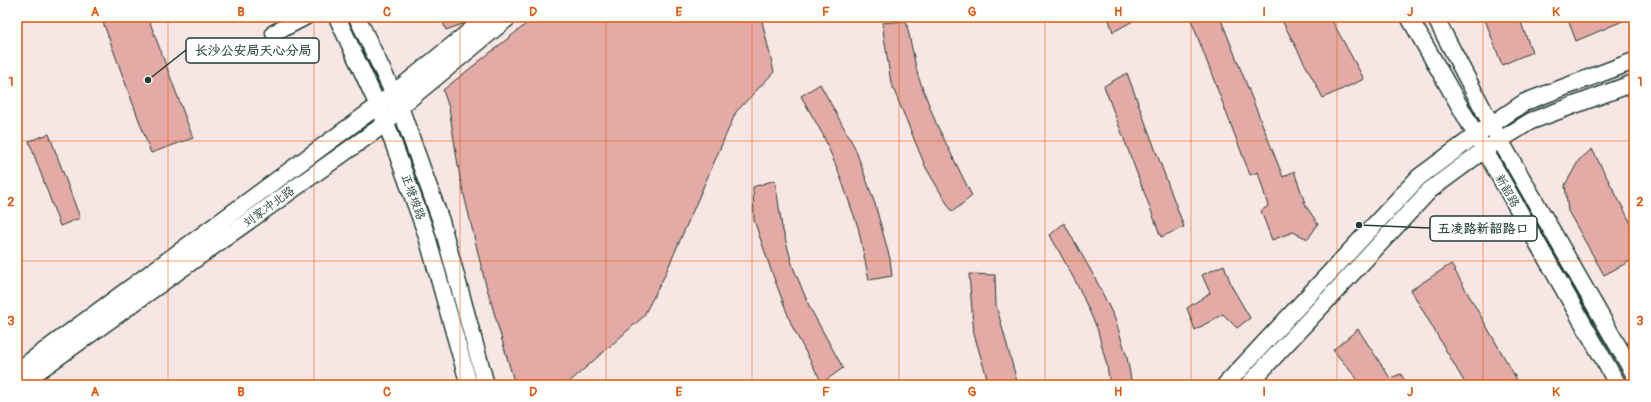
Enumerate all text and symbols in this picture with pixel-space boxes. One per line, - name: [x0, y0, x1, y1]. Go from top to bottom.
- text: A: [91, 4, 100, 20]
- text: B: [237, 4, 245, 20]
- text: C: [383, 4, 391, 20]
- text: D: [529, 4, 537, 20]
- text: E: [676, 4, 683, 20]
- text: F: [822, 4, 830, 20]
- text: G: [968, 4, 977, 20]
- text: H: [1114, 4, 1122, 20]
- text: I: [1262, 4, 1266, 20]
- text: J: [1407, 4, 1413, 20]
- text: K: [1552, 4, 1560, 20]
- callout: 长沙公安局天心分局: [186, 38, 319, 63]
- text: 长沙公安局天心分局: [194, 43, 312, 59]
- text: 1: [8, 74, 14, 90]
- text: 1: [1637, 74, 1643, 90]
- street label: 正塘坡路: [398, 172, 428, 222]
- street label: 新韶路: [1492, 172, 1522, 210]
- street label: 刘家冲北路: [240, 183, 298, 231]
- text: 2: [7, 194, 15, 210]
- text: 2: [1636, 194, 1644, 210]
- callout: 五凌路新韶路口: [1430, 216, 1537, 241]
- text: 五凌路新韶路口: [1437, 221, 1529, 237]
- text: 3: [7, 313, 15, 329]
- text: 3: [1636, 313, 1644, 329]
- text: A: [91, 384, 100, 400]
- text: B: [237, 384, 245, 400]
- text: C: [383, 384, 391, 400]
- text: D: [529, 384, 537, 400]
- text: E: [676, 384, 683, 400]
- text: F: [822, 384, 830, 400]
- text: G: [968, 384, 977, 400]
- text: H: [1114, 384, 1122, 400]
- text: I: [1262, 384, 1266, 400]
- text: J: [1407, 384, 1413, 400]
- text: K: [1552, 384, 1560, 400]

